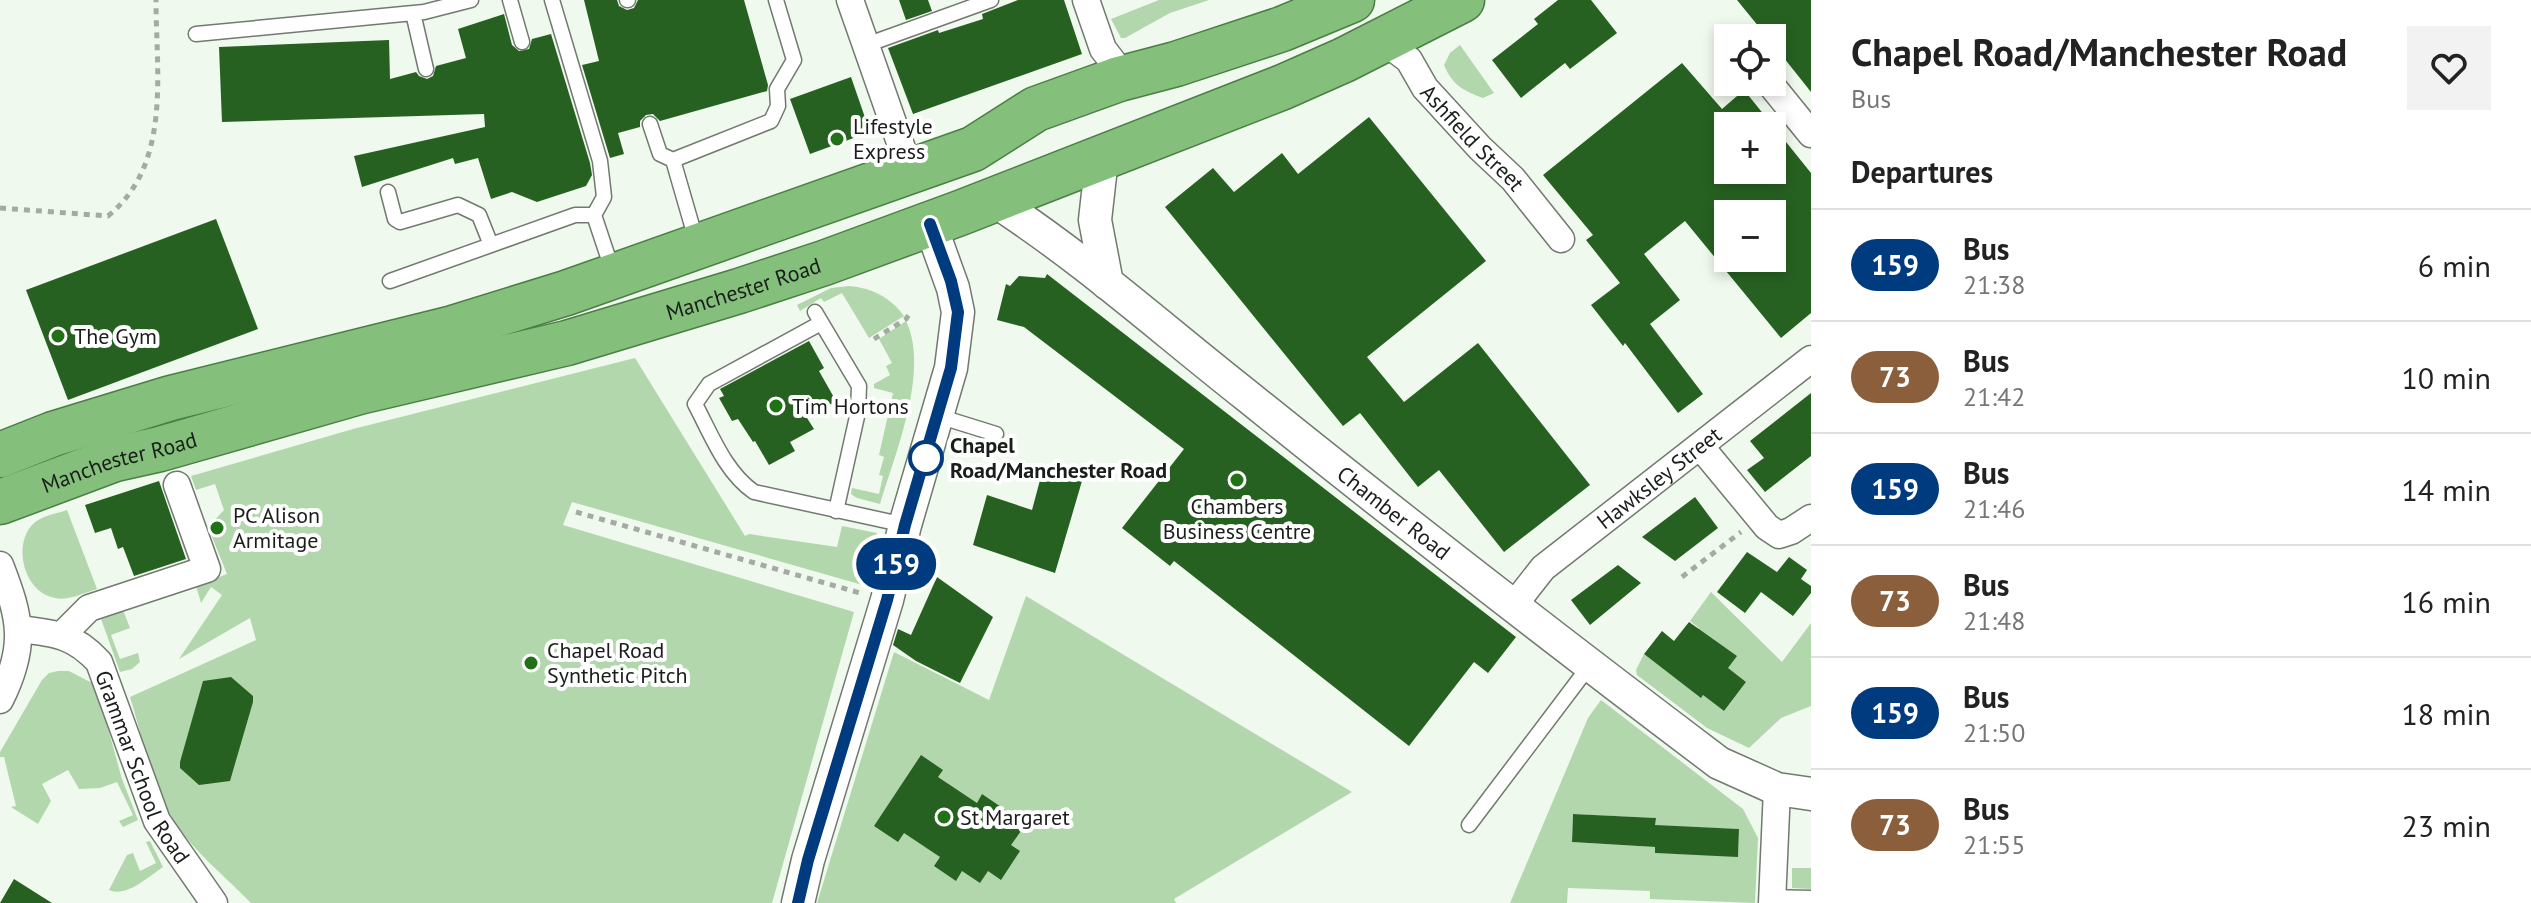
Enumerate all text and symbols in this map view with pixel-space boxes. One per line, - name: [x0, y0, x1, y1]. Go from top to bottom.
- map controls: [1714, 24, 1786, 272]
- button: locate: [1714, 24, 1786, 96]
- button: heart: [2407, 26, 2491, 110]
- text: Chapel Road/Manchester Road: [1851, 27, 2347, 76]
- street label: Ashfield Street: [1415, 78, 1531, 197]
- text: Bus: [1851, 82, 1891, 115]
- place label: Lifestyle Express: [853, 112, 933, 165]
- button: +: [1714, 112, 1786, 184]
- marker: Lifestyle Express: [828, 130, 846, 148]
- text: Departures: [1851, 152, 1993, 191]
- button: −: [1714, 200, 1786, 272]
- text: Bus: [1963, 229, 2010, 268]
- text: 159: [1871, 246, 1919, 283]
- text: 6 min: [2418, 246, 2491, 285]
- street label: Manchester Road: [662, 251, 824, 326]
- text: 21:38: [1963, 268, 2025, 301]
- place label: The Gym: [74, 322, 157, 350]
- marker: The Gym: [49, 327, 67, 345]
- text: Bus: [1963, 341, 2010, 380]
- text: 73: [1879, 358, 1911, 395]
- text: 10 min: [2401, 358, 2491, 397]
- text: 21:42: [1963, 380, 2025, 413]
- place label: Tim Hortons: [792, 392, 909, 420]
- marker: Tim Hortons: [767, 397, 785, 415]
- street label: Hawksley Street: [1591, 420, 1727, 535]
- street label: Manchester Road: [38, 425, 200, 499]
- place label: Chapel Road/Manchester Road: [950, 431, 1167, 484]
- marker: Chapel Road/Manchester Road: [909, 441, 943, 475]
- text: Bus: [1963, 453, 2010, 492]
- street label: Chamber Road: [1332, 459, 1456, 566]
- text: 159: [1871, 470, 1919, 507]
- text: 14 min: [2401, 470, 2491, 509]
- marker: Chambers Business Centre: [1228, 471, 1246, 489]
- place label: Chambers Business Centre: [1163, 492, 1311, 545]
- text: 21:46: [1963, 492, 2025, 525]
- place label: PC Alison Armitage: [233, 501, 320, 554]
- marker: PC Alison Armitage: [208, 519, 226, 537]
- line badge: 159: [850, 538, 942, 590]
- text: 159: [872, 545, 920, 582]
- text: Bus: [1963, 565, 2010, 604]
- text: 73: [1879, 582, 1911, 619]
- text: 16 min: [2401, 582, 2491, 621]
- text: 21:48: [1963, 604, 2025, 637]
- place label: Chapel Road Synthetic Pitch: [547, 636, 688, 689]
- marker: Chapel Road Synthetic Pitch: [522, 654, 540, 672]
- street label: Grammar School Road: [89, 666, 196, 869]
- text: Bus: [1963, 677, 2010, 716]
- text: 159: [1871, 694, 1919, 731]
- text: 18 min: [2401, 694, 2491, 733]
- text: 21:50: [1963, 716, 2025, 749]
- text: Bus: [1963, 789, 2010, 828]
- place label: St Margaret: [960, 803, 1070, 831]
- text: 73: [1879, 806, 1911, 843]
- text: 23 min: [2401, 806, 2491, 845]
- marker: St Margaret: [935, 808, 953, 826]
- text: 21:55: [1963, 828, 2025, 861]

